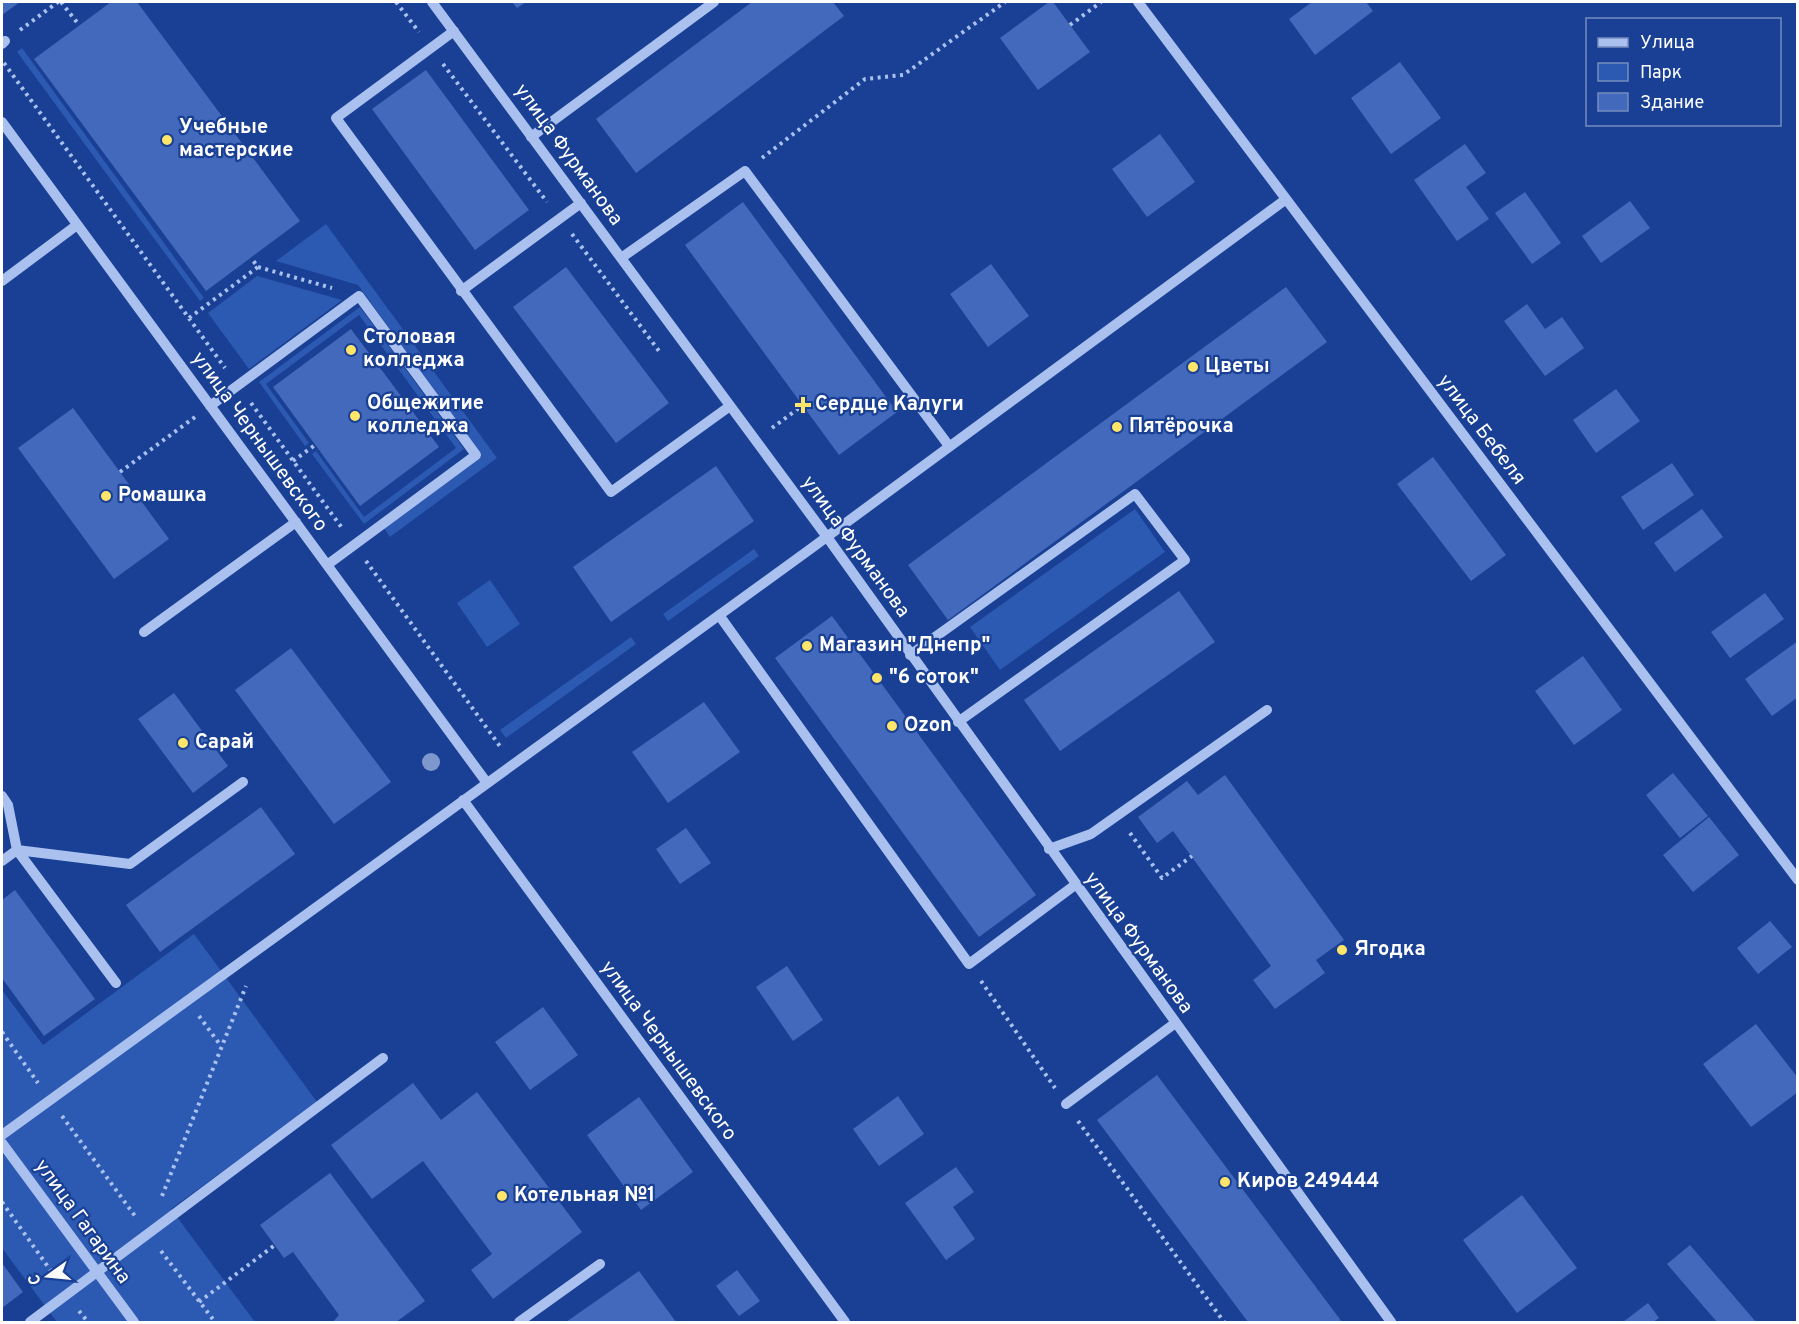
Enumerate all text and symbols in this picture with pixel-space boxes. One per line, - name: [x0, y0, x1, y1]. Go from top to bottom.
- legend: [1586, 18, 1781, 126]
- text: Улица: [1640, 32, 1694, 55]
- text: Парк: [1640, 62, 1682, 85]
- street label: улица Фурманова: [508, 79, 628, 231]
- text: Здание: [1640, 92, 1704, 115]
- place label: Учебные мастерские: [179, 115, 293, 164]
- marker: Учебные мастерские: [160, 133, 174, 147]
- place label: Столовая колледжа: [363, 325, 465, 374]
- marker: Столовая колледжа: [344, 343, 358, 357]
- street label: улица Чернышевского: [185, 347, 333, 537]
- place label: Цветы: [1205, 354, 1270, 380]
- marker: Цветы: [1186, 360, 1200, 374]
- street label: улица Бебеля: [1431, 369, 1531, 491]
- place label: Общежитие колледжа: [367, 391, 484, 440]
- place label: Сердце Калуги: [815, 392, 964, 418]
- marker: Сердце Калуги: [796, 398, 810, 412]
- marker: Общежитие колледжа: [348, 409, 362, 423]
- place label: Пятёрочка: [1129, 414, 1234, 440]
- marker: Пятёрочка: [1110, 420, 1124, 434]
- street label: улица Фурманова: [795, 471, 915, 623]
- place label: Ромашка: [118, 483, 207, 509]
- marker: Ромашка: [99, 489, 113, 503]
- place label: Магазин "Днепр": [819, 633, 990, 659]
- marker: Магазин "Днепр": [800, 639, 814, 653]
- place label: "6 соток": [889, 665, 979, 691]
- marker: "6 соток": [870, 671, 884, 685]
- place label: Ozon: [904, 713, 952, 739]
- marker: Ozon: [885, 719, 899, 733]
- place label: Сарай: [195, 730, 254, 756]
- marker: Сарай: [176, 736, 190, 750]
- street label: улица Фурманова: [1078, 867, 1198, 1019]
- place label: Ягодка: [1354, 937, 1426, 963]
- marker: Ягодка: [1335, 943, 1349, 957]
- street label: улица Чернышевского: [594, 956, 742, 1146]
- street label: улица Гагарина: [28, 1154, 136, 1290]
- place label: Киров 249444: [1237, 1169, 1379, 1195]
- marker: Киров 249444: [1218, 1175, 1232, 1189]
- place label: Котельная №1: [514, 1183, 655, 1209]
- marker: Котельная №1: [495, 1189, 509, 1203]
- north arrow: [18, 1246, 78, 1306]
- text: С: [24, 1272, 46, 1287]

